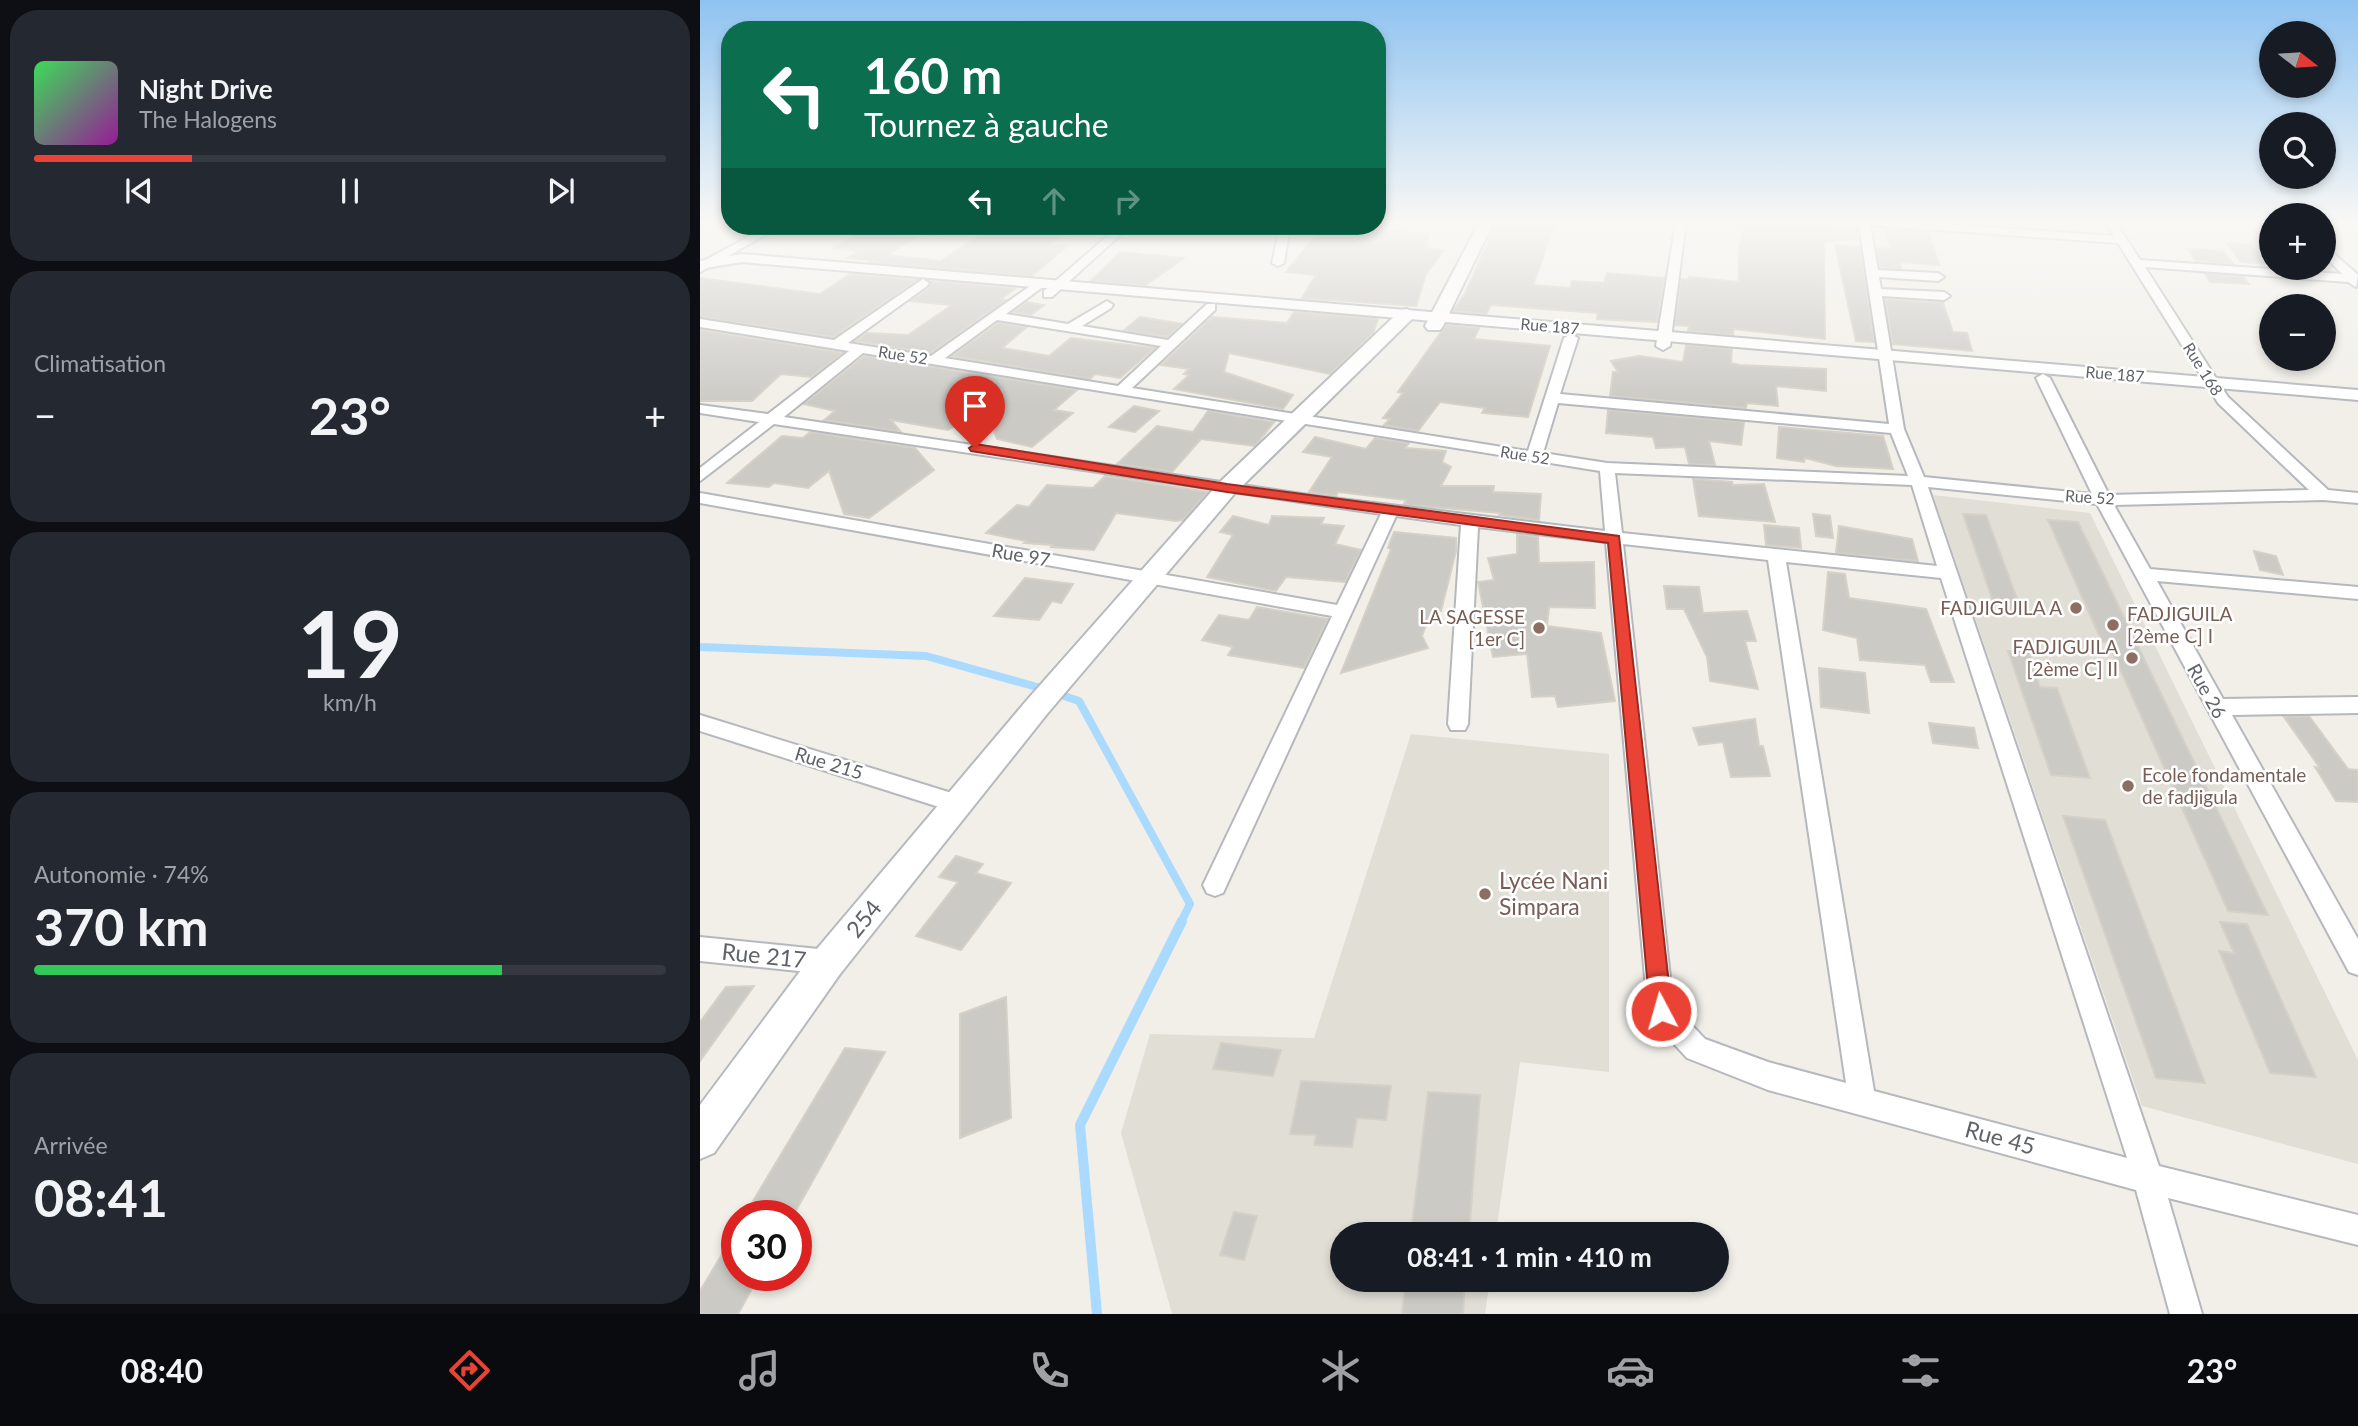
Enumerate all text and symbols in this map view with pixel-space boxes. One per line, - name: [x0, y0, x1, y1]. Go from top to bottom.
- north arrow: [2259, 21, 2336, 98]
- map controls: [2259, 21, 2336, 371]
- text: 160 m: [864, 46, 1002, 104]
- icon: left: [749, 49, 840, 140]
- text: Night Drive: [139, 73, 273, 105]
- text: The Halogens: [139, 105, 277, 133]
- text: Tournez à gauche: [864, 105, 1109, 144]
- button: search: [2259, 112, 2336, 189]
- icon: previous: [120, 172, 158, 210]
- icon: pause: [331, 172, 369, 210]
- icon: next: [542, 172, 580, 210]
- icon: left: [962, 182, 1000, 220]
- icon: ahead: [1035, 182, 1073, 220]
- icon: right: [1108, 182, 1146, 220]
- button: +: [2259, 203, 2336, 280]
- button: −: [2259, 294, 2336, 371]
- street label: Rue 187: [1520, 313, 1580, 338]
- street label: Rue 168: [2180, 339, 2227, 399]
- street label: Rue 52: [877, 341, 929, 368]
- text: Climatisation: [34, 349, 166, 377]
- street label: Rue 187: [2085, 361, 2145, 386]
- pin: [945, 376, 1005, 448]
- text: 23°: [309, 384, 391, 446]
- icon: arrive: [956, 387, 994, 425]
- text: −: [34, 392, 56, 438]
- text: +: [644, 392, 666, 438]
- street label: Rue 52: [1499, 441, 1551, 468]
- street label: Rue 52: [2065, 485, 2116, 508]
- street label: Rue 97: [990, 538, 1052, 571]
- text: 19: [297, 588, 403, 697]
- place label: FADJIGUILA A: [1940, 596, 2062, 619]
- marker: FADJIGUILA A: [2068, 600, 2084, 616]
- place label: FADJIGUILA [2ème C] I: [2127, 602, 2233, 647]
- place label: LA SAGESSE [1er C]: [1419, 605, 1525, 650]
- marker: FADJIGUILA [2ème C] I: [2105, 617, 2121, 633]
- marker: LA SAGESSE [1er C]: [1531, 620, 1547, 636]
- place label: FADJIGUILA [2ème C] II: [2013, 635, 2118, 680]
- marker: FADJIGUILA [2ème C] II: [2124, 650, 2140, 666]
- street label: Rue 26: [2183, 659, 2232, 722]
- text: km/h: [323, 688, 377, 716]
- street label: Rue 215: [792, 741, 866, 784]
- place label: Ecole fondamentale de fadjigula: [2142, 763, 2306, 808]
- marker: Ecole fondamentale de fadjigula: [2120, 778, 2136, 794]
- text: Autonomie · 74%: [34, 860, 209, 888]
- place label: Lycée Nani Simpara: [1499, 866, 1608, 920]
- marker: Lycée Nani Simpara: [1477, 886, 1493, 902]
- street label: 254: [840, 894, 887, 943]
- text: 370 km: [34, 895, 208, 957]
- street label: Rue 217: [720, 937, 808, 973]
- position arrow: [1624, 974, 1698, 1048]
- street label: Rue 45: [1962, 1114, 2038, 1160]
- text: Arrivée: [34, 1131, 108, 1159]
- text: 08:41: [34, 1166, 168, 1228]
- speed limit sign: 30: [721, 1200, 812, 1291]
- text: 08:41 · 1 min · 410 m: [1407, 1241, 1652, 1273]
- icon: directions: [445, 1346, 494, 1395]
- icon: music: [735, 1346, 784, 1395]
- icon: phone: [1025, 1346, 1074, 1395]
- icon: climate: [1316, 1346, 1365, 1395]
- icon: car: [1606, 1346, 1655, 1395]
- icon: filters: [1896, 1346, 1945, 1395]
- text: 08:40: [121, 1351, 203, 1390]
- text: 23°: [2187, 1351, 2237, 1390]

